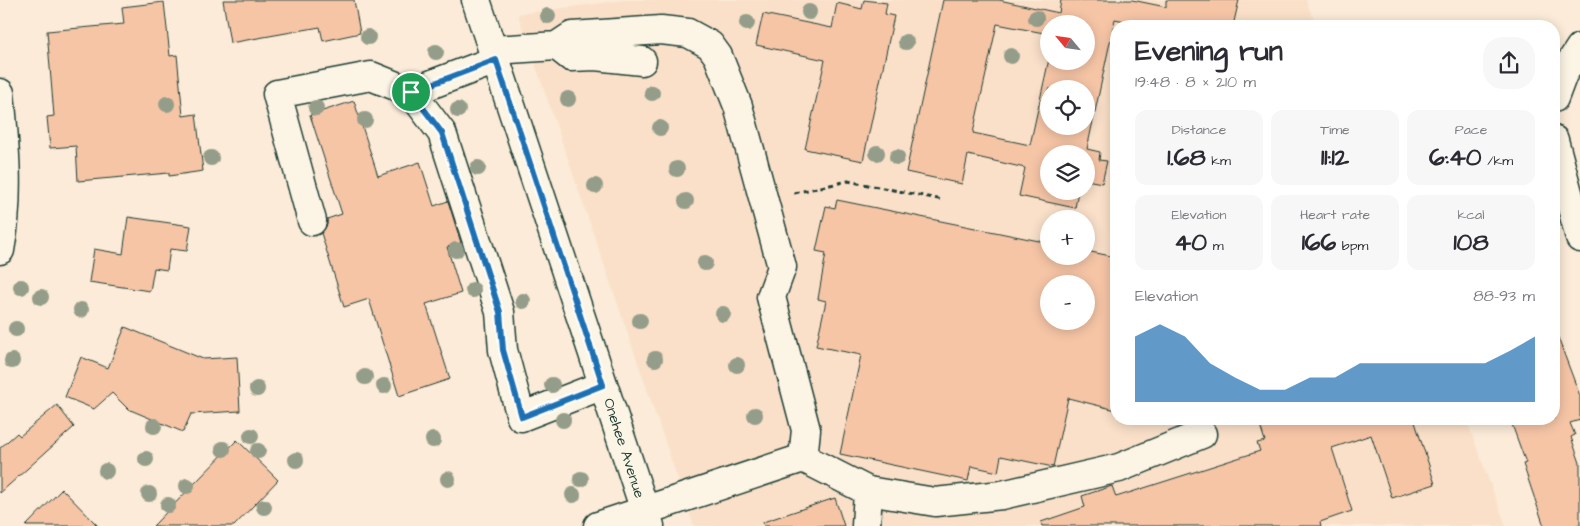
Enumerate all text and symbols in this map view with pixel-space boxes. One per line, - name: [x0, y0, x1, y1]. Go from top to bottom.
- north arrow: [1040, 15, 1095, 70]
- map controls: [1040, 15, 1095, 330]
- text: Evening run: [1135, 32, 1283, 71]
- button: share: [1483, 37, 1535, 89]
- pin: [390, 71, 432, 113]
- text: 19:48 · 8 × 210 m: [1135, 71, 1256, 93]
- icon: arrive: [397, 78, 425, 106]
- button: locate: [1040, 80, 1095, 135]
- text: Distance: [1172, 120, 1226, 140]
- text: Time: [1320, 120, 1350, 140]
- text: Pace: [1455, 120, 1487, 140]
- text: 1.68: [1167, 140, 1206, 175]
- text: 11:12: [1321, 140, 1349, 175]
- text: 6:40: [1429, 140, 1482, 175]
- button: layers: [1040, 145, 1095, 200]
- text: km: [1206, 151, 1231, 171]
- text: /km: [1482, 151, 1513, 171]
- text: Elevation: [1171, 205, 1227, 225]
- text: Heart rate: [1300, 205, 1370, 225]
- text: kcal: [1458, 205, 1484, 225]
- button: +: [1040, 210, 1095, 265]
- text: 40: [1174, 225, 1207, 260]
- text: 166: [1302, 225, 1336, 260]
- text: 108: [1453, 225, 1489, 260]
- text: m: [1207, 236, 1224, 256]
- text: bpm: [1336, 236, 1368, 256]
- button: −: [1040, 275, 1095, 330]
- text: Elevation: [1135, 285, 1198, 307]
- text: 88–93 m: [1473, 285, 1535, 307]
- street label: Onehee Avenue: [598, 395, 650, 501]

